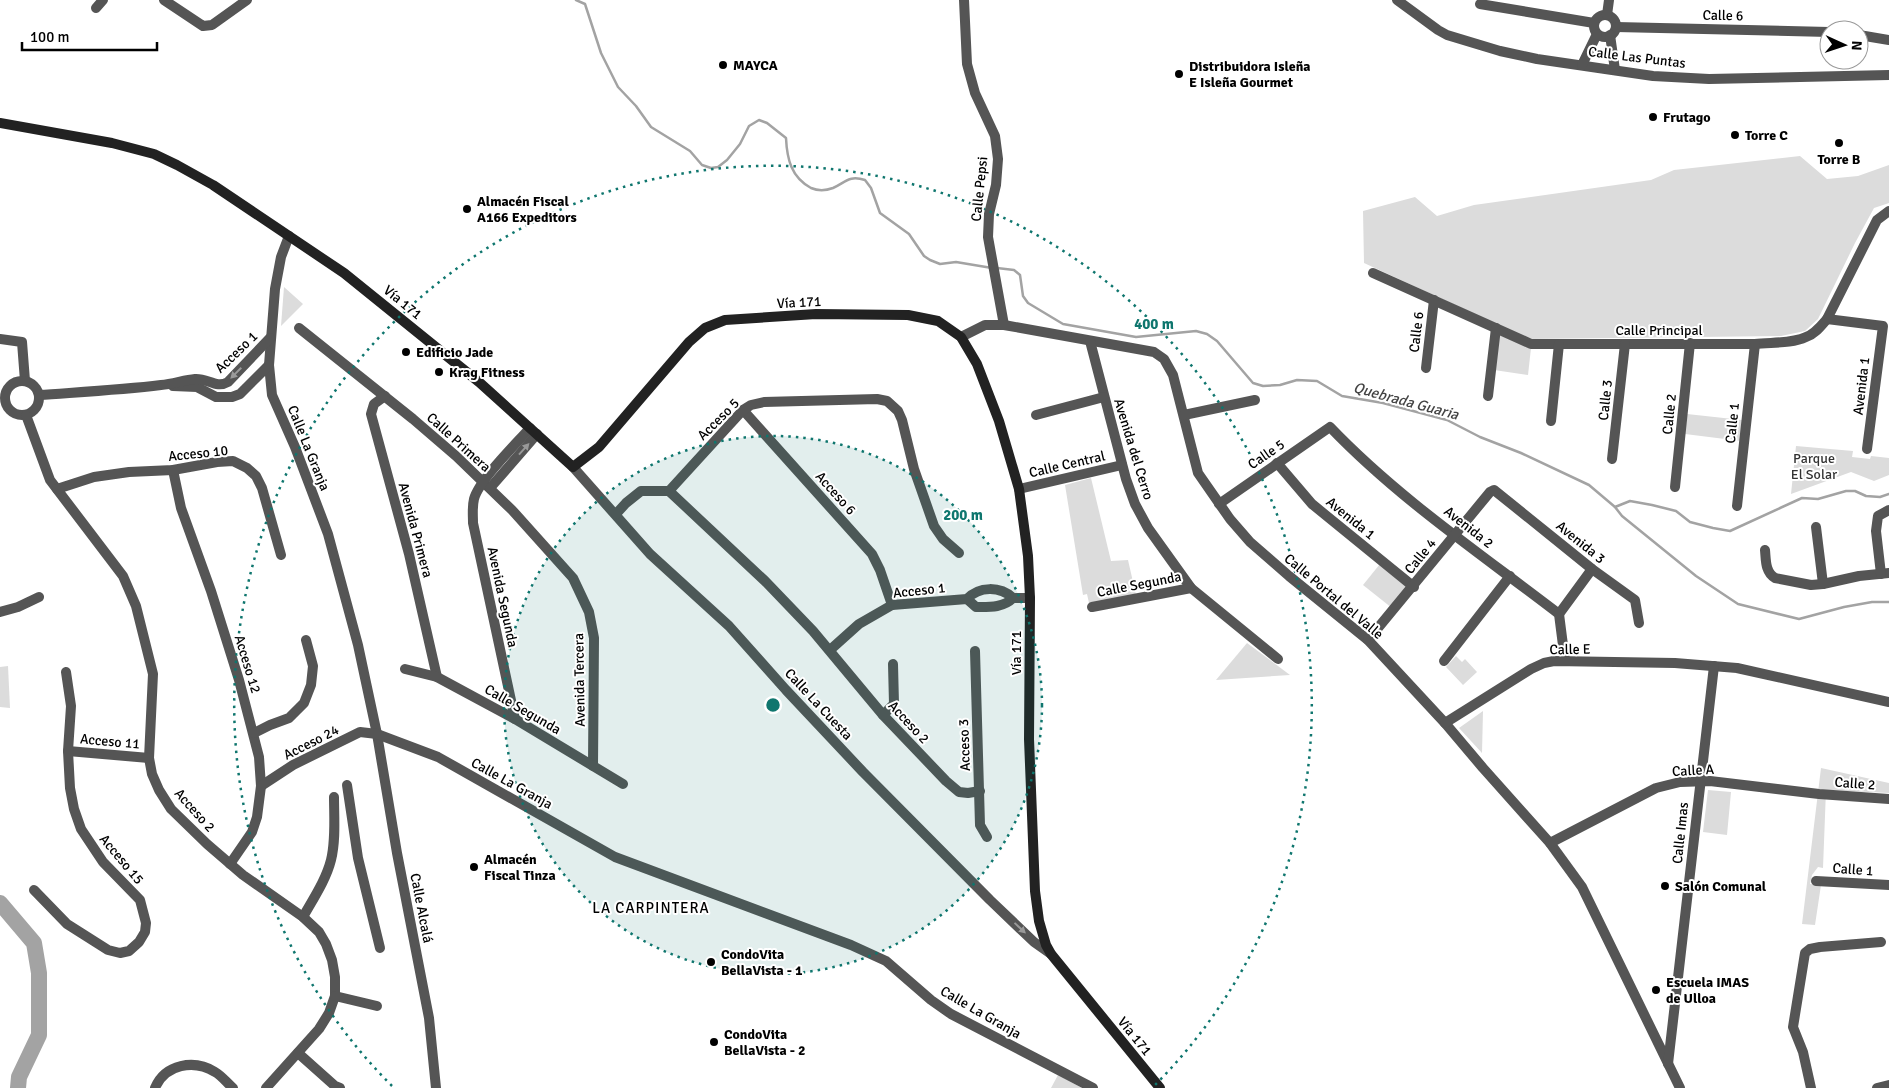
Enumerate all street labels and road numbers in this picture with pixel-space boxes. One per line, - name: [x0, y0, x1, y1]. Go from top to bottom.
- street label: Calle 6: [1702, 7, 1744, 24]
- street label: Calle Las Puntas: [1587, 43, 1687, 72]
- street label: Calle Pepsi: [968, 156, 991, 222]
- street label: Vía 171: [380, 282, 425, 323]
- street label: Vía 171: [776, 293, 822, 312]
- street label: Calle 6: [1406, 311, 1427, 353]
- street label: Calle Principal: [1615, 322, 1703, 339]
- street label: Acceso 1: [212, 328, 261, 377]
- street label: Avenida 1: [1850, 356, 1873, 416]
- street label: Calle 3: [1595, 379, 1616, 421]
- street label: Calle 2: [1659, 393, 1680, 435]
- street label: Acceso 5: [694, 395, 743, 444]
- street label: Avenida del Cerro: [1110, 397, 1157, 502]
- street label: Calle 1: [1722, 402, 1743, 444]
- street label: Calle La Granja: [284, 403, 333, 493]
- street label: Calle Primera: [423, 409, 494, 476]
- street label: Calle 5: [1245, 436, 1288, 473]
- street label: Acceso 10: [167, 442, 229, 465]
- street label: Calle Central: [1027, 447, 1107, 482]
- street label: Acceso 6: [812, 468, 860, 519]
- street label: Avenida Primera: [395, 481, 436, 580]
- street label: Avenida 1: [1323, 493, 1379, 543]
- street label: Avenida 2: [1441, 503, 1497, 552]
- street label: Avenida 3: [1553, 517, 1609, 567]
- street label: Calle 4: [1401, 535, 1440, 578]
- street label: Avenida Segunda: [484, 545, 521, 649]
- street label: Calle Portal del Valle: [1281, 550, 1387, 643]
- street label: Calle Segunda: [1096, 568, 1183, 601]
- street label: Acceso 1: [892, 579, 946, 602]
- street label: Vía 171: [1008, 631, 1025, 675]
- street label: Acceso 12: [231, 633, 264, 695]
- street label: Avenida Tercera: [570, 633, 589, 727]
- street label: Calle E: [1549, 641, 1591, 658]
- street label: Calle La Cuesta: [781, 665, 856, 744]
- street label: Calle Segunda: [481, 681, 564, 738]
- street label: Acceso 2: [884, 697, 933, 747]
- street label: Acceso 3: [955, 718, 974, 772]
- street label: Acceso 24: [281, 721, 342, 764]
- street label: Acceso 11: [79, 730, 141, 753]
- street label: Calle La Granja: [468, 754, 556, 813]
- street label: Calle A: [1672, 761, 1715, 780]
- street label: Calle 2: [1834, 774, 1876, 793]
- street label: Acceso 2: [171, 785, 219, 836]
- street label: Calle Imas: [1669, 801, 1692, 865]
- street label: Acceso 15: [96, 831, 147, 888]
- street label: Calle 1: [1832, 860, 1874, 879]
- street label: Calle Alcalá: [406, 872, 437, 944]
- street label: Calle La Granja: [937, 982, 1024, 1042]
- street label: Vía 171: [1114, 1014, 1155, 1059]

